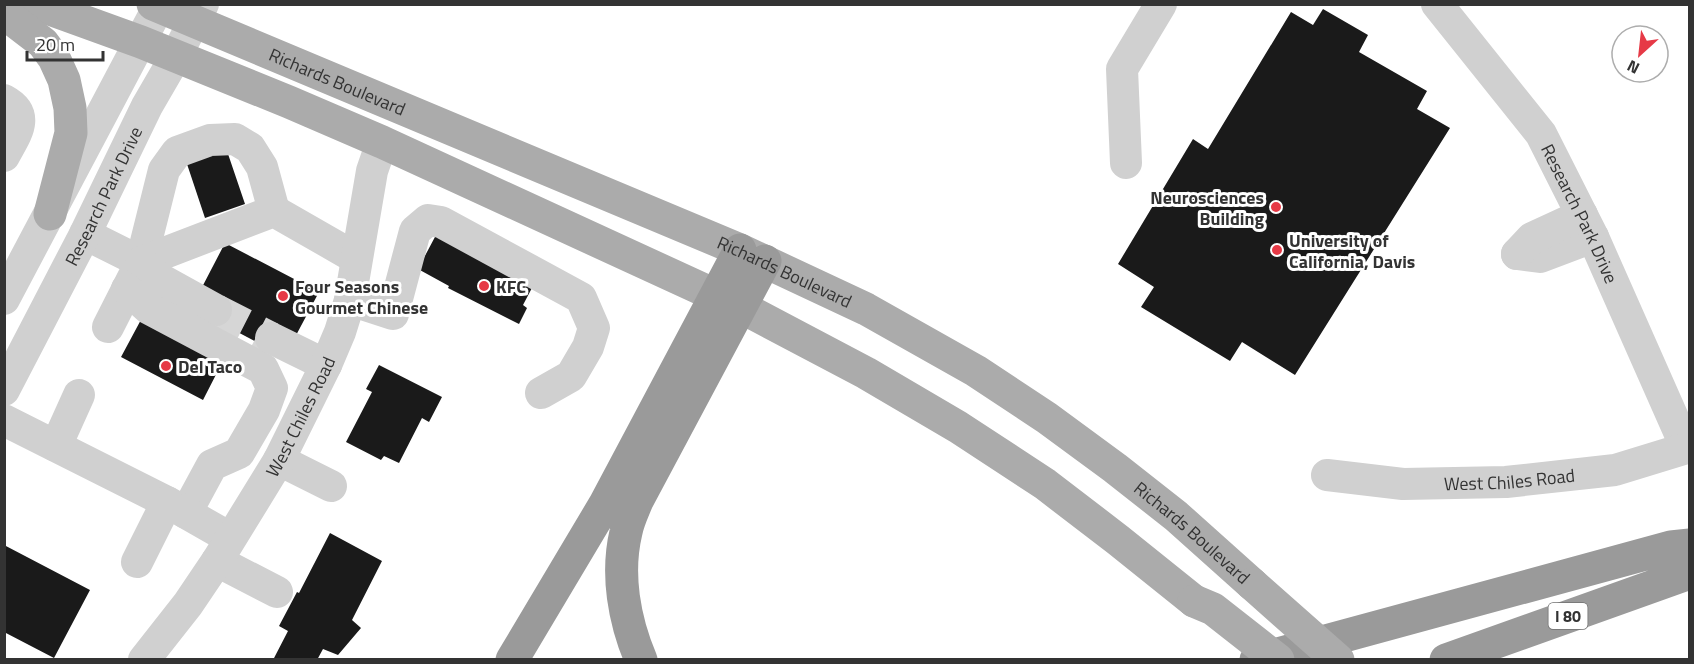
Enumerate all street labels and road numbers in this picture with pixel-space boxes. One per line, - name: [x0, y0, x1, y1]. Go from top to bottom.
- street label: Richards Boulevard: [265, 41, 410, 122]
- street label: Research Park Drive: [57, 122, 149, 270]
- street label: Research Park Drive: [1535, 139, 1625, 287]
- street label: Richards Boulevard: [713, 229, 857, 314]
- street label: West Chiles Road: [258, 352, 342, 482]
- street label: West Chiles Road: [1443, 461, 1576, 497]
- street label: Richards Boulevard: [1128, 474, 1256, 590]
- road number: I 80: [1548, 603, 1588, 629]

